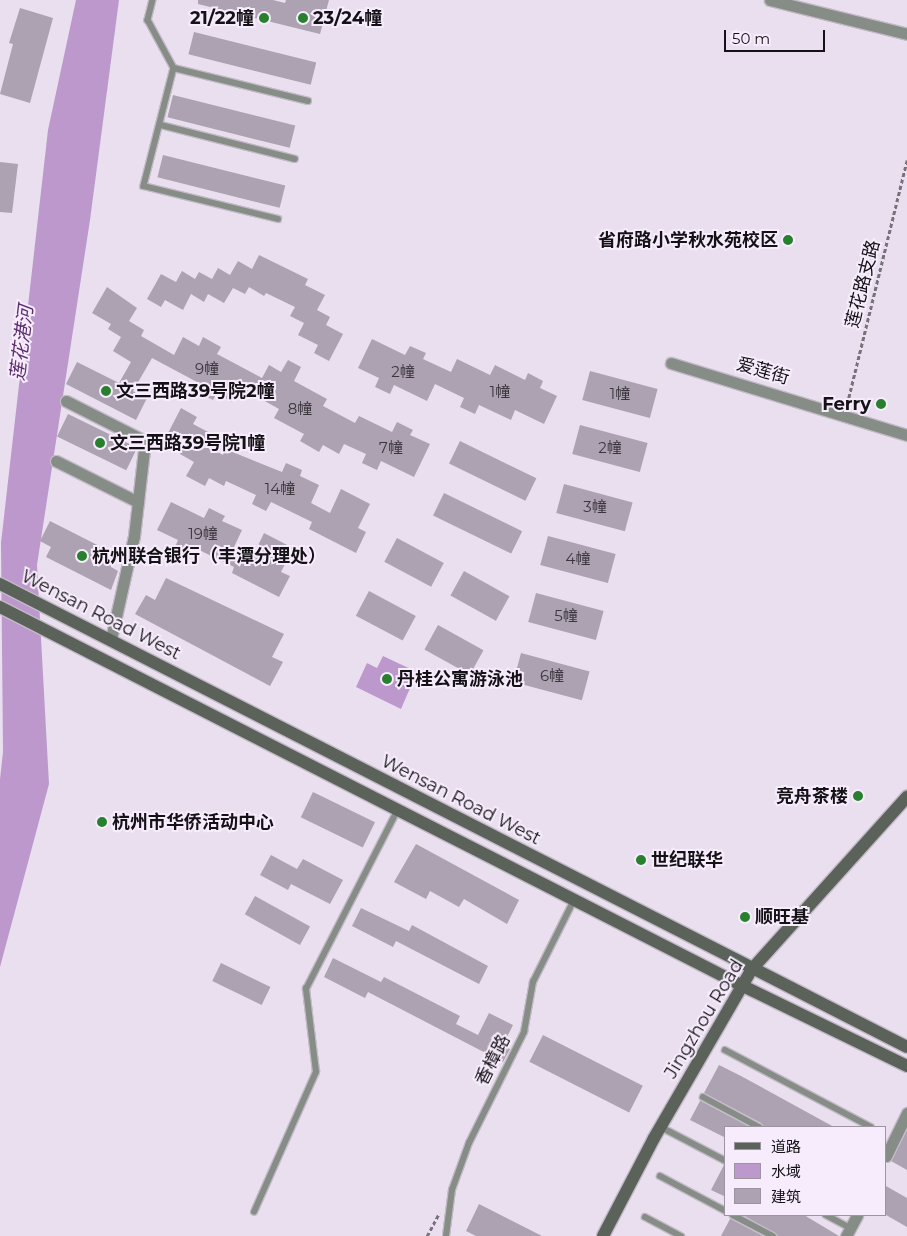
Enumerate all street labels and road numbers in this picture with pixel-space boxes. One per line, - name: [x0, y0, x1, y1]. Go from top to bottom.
- street label: 莲花路支路: [842, 238, 884, 330]
- street label: 爱莲街: [734, 353, 792, 389]
- street label: Wensan Road West: [18, 565, 184, 665]
- street label: Wensan Road West: [378, 750, 544, 850]
- street label: Jingzhou Road: [660, 956, 748, 1082]
- street label: 香樟路: [471, 1031, 515, 1089]

